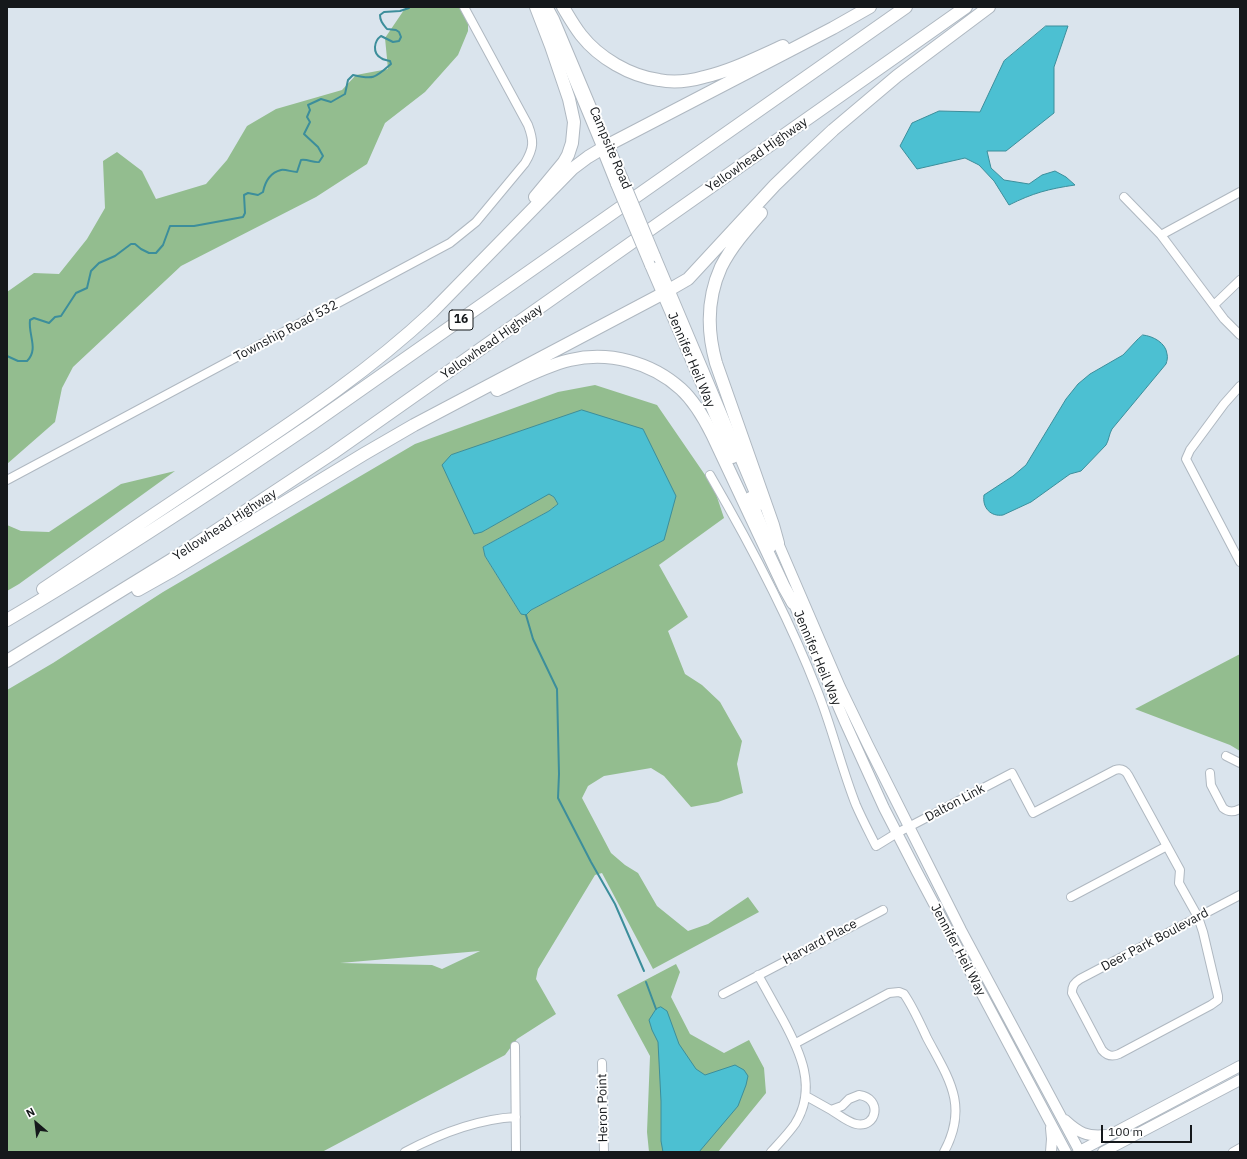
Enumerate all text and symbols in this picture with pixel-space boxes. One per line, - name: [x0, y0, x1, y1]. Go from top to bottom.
- street label: Campsite Road: [586, 104, 634, 192]
- street label: Yellowhead Highway: [703, 114, 811, 196]
- street label: Township Road 532: [232, 297, 340, 365]
- street label: Yellowhead Highway: [438, 301, 546, 383]
- road number: 16: [449, 310, 473, 330]
- street label: Jennifer Heil Way: [664, 310, 718, 410]
- street label: Yellowhead Highway: [170, 486, 280, 564]
- street label: Jennifer Heil Way: [790, 608, 844, 708]
- street label: Dalton Link: [922, 781, 988, 825]
- street label: Jennifer Heil Way: [927, 901, 989, 999]
- street label: Deer Park Boulevard: [1099, 905, 1211, 975]
- street label: Harvard Place: [780, 916, 860, 968]
- street label: Heron Point: [595, 1073, 611, 1143]
- north arrow: [16, 1103, 56, 1143]
- text: N: [24, 1104, 37, 1120]
- scale bar: [1103, 1117, 1194, 1143]
- text: 100 m: [1108, 1124, 1143, 1139]

